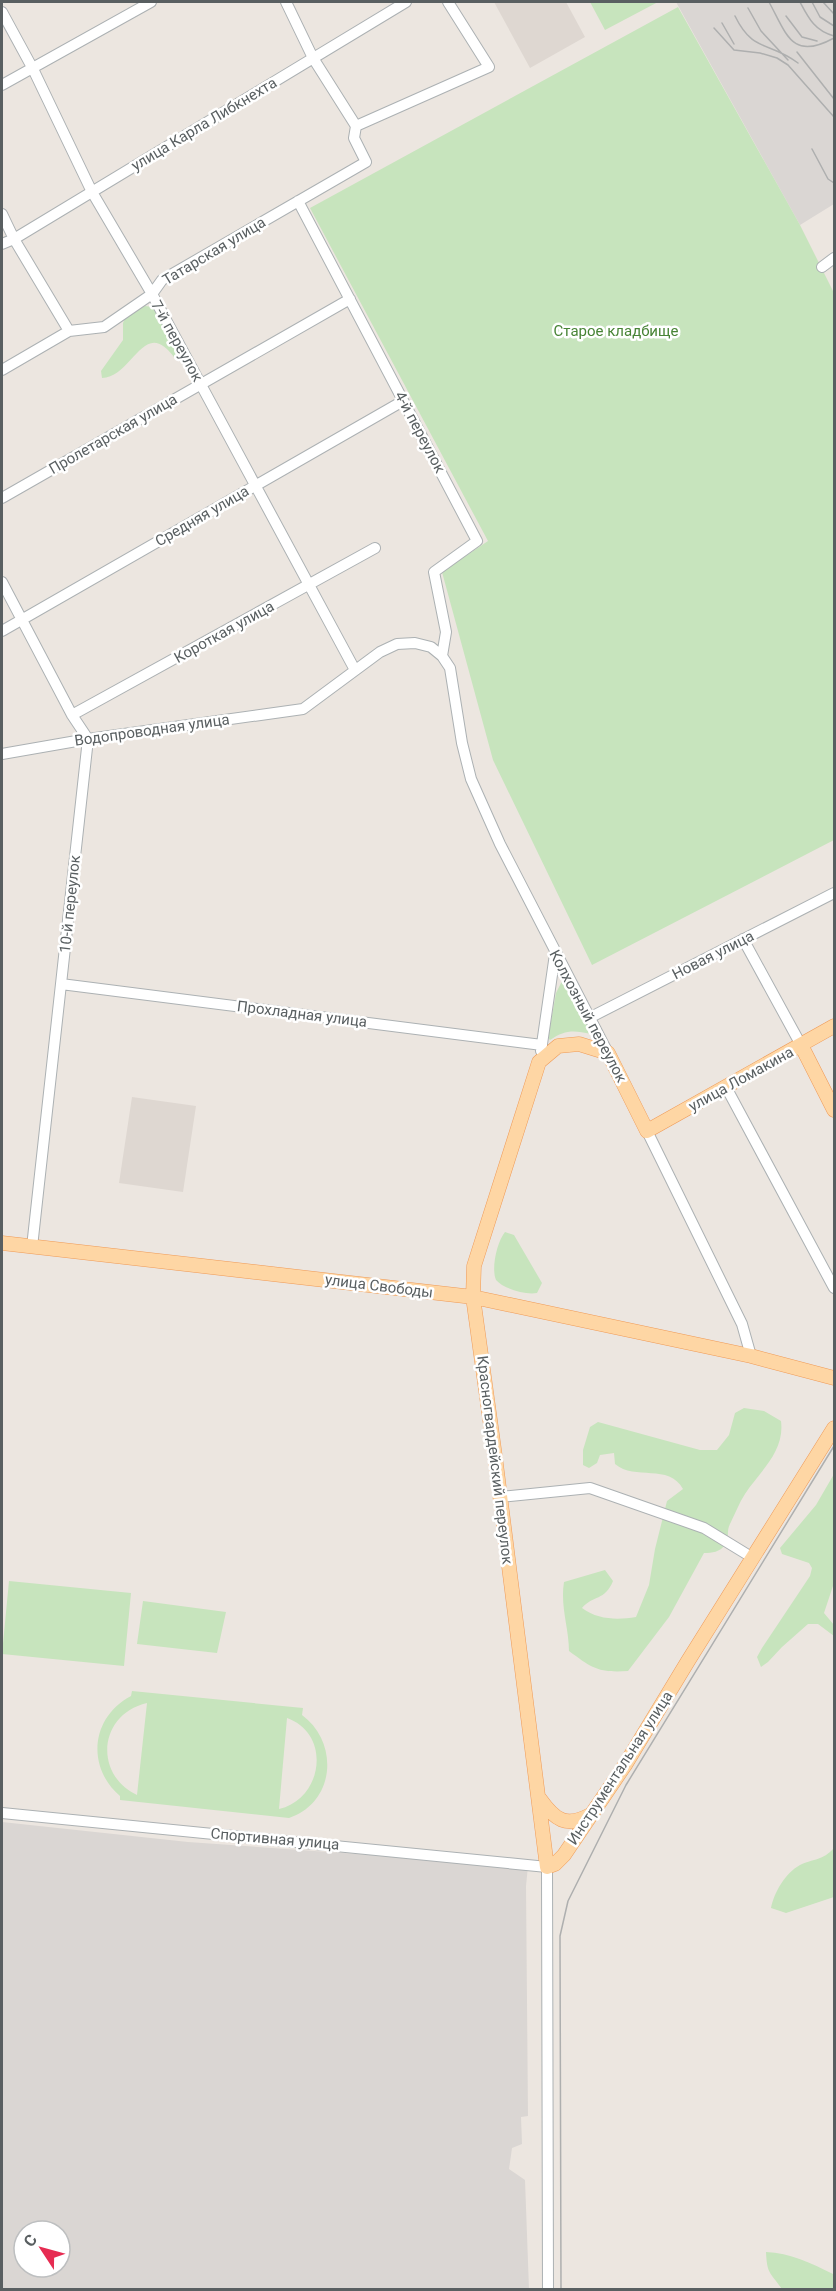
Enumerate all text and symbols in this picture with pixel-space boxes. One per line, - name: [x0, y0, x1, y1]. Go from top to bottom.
- street label: улица Карла Либкнехта: [128, 73, 280, 175]
- street label: Татарская улица: [159, 213, 269, 289]
- street label: 7-й переулок: [147, 297, 207, 385]
- park label: Старое кладбище: [554, 322, 679, 340]
- street label: 4-й переулок: [391, 388, 449, 476]
- street label: Пролетарская улица: [46, 390, 180, 478]
- street label: Средняя улица: [152, 482, 252, 550]
- street label: Короткая улица: [171, 597, 277, 667]
- street label: Водопроводная улица: [73, 710, 231, 750]
- street label: 10-й переулок: [56, 854, 84, 954]
- street label: Новая улица: [669, 927, 757, 983]
- street label: Колхозный переулок: [545, 947, 631, 1085]
- street label: Прохладная улица: [236, 997, 368, 1031]
- street label: улица Ломакина: [685, 1043, 797, 1115]
- street label: улица Свободы: [324, 1270, 434, 1302]
- street label: Красногвардейский переулок: [473, 1355, 517, 1565]
- street label: Инструментальная улица: [564, 1688, 676, 1848]
- street label: Спортивная улица: [210, 1824, 340, 1854]
- north arrow: [12, 2219, 72, 2279]
- text: С: [20, 2231, 41, 2250]

